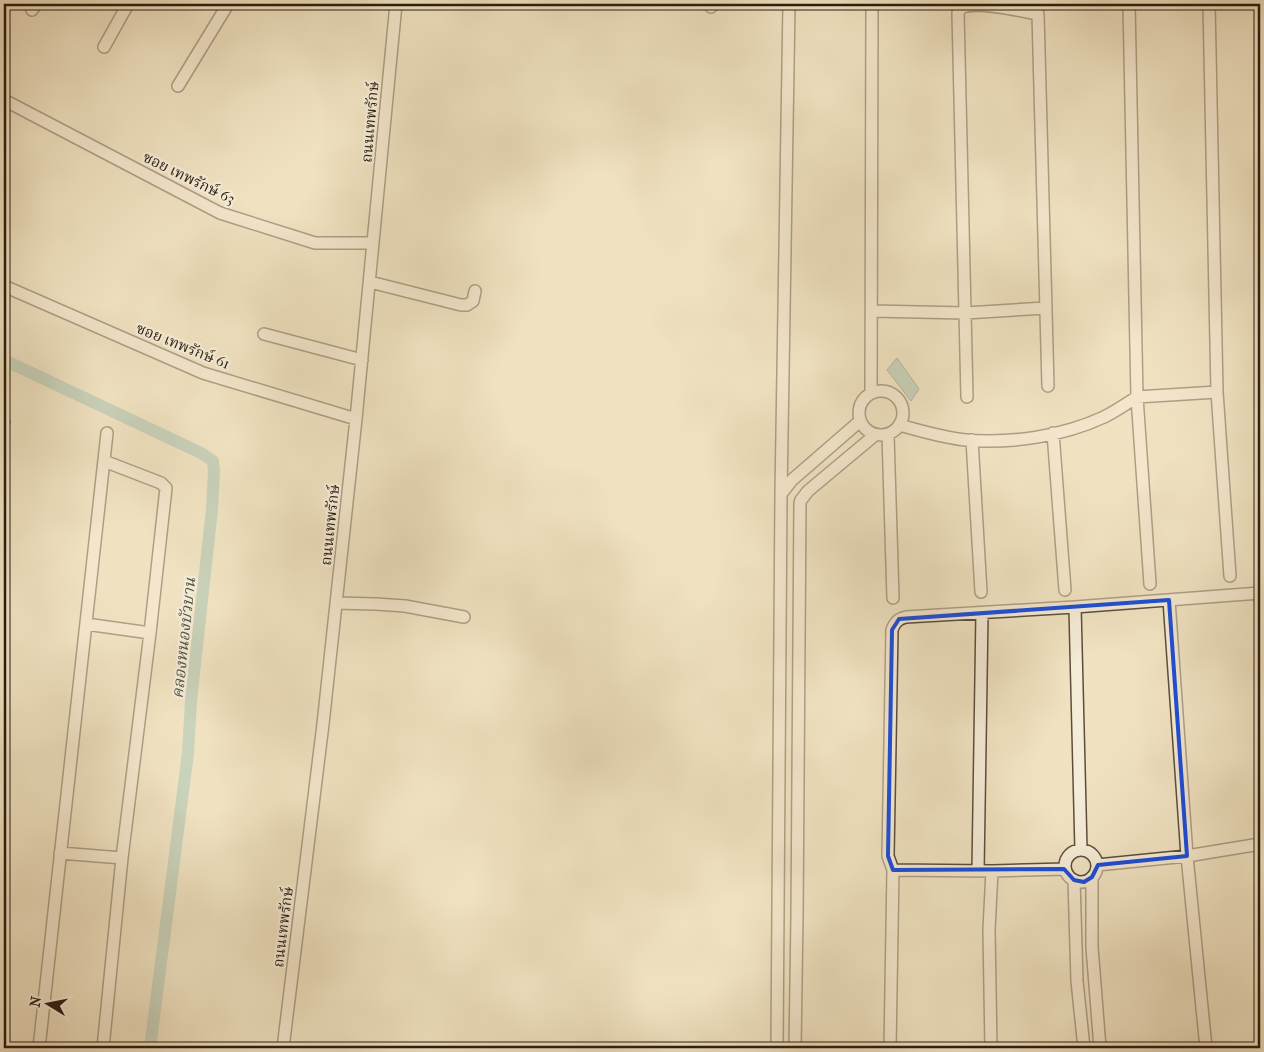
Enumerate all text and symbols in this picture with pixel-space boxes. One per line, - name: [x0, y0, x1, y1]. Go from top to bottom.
- street label: ถนนเทพรักษ์: [356, 80, 383, 163]
- street label: ซอย เทพรักษ์ 63: [140, 147, 238, 208]
- street label: ซอย เทพรักษ์ 61: [134, 318, 233, 373]
- street label: ถนนเทพรักษ์: [316, 483, 343, 567]
- water label: คลองหนองบัวบาน: [168, 576, 199, 700]
- street label: ถนนเทพรักษ์: [268, 885, 297, 969]
- north arrow: [22, 980, 72, 1030]
- text: N: [26, 995, 45, 1009]

